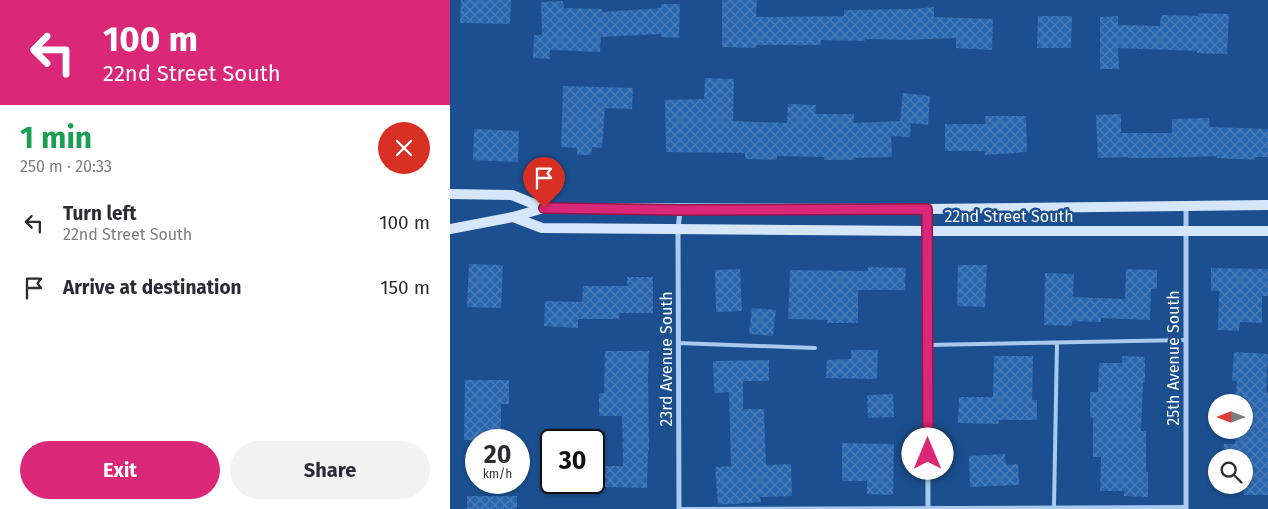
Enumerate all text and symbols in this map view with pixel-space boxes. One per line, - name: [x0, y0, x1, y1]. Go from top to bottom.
- text: 100 m: [103, 18, 198, 60]
- icon: left: [20, 20, 85, 85]
- text: 22nd Street South: [103, 60, 281, 87]
- text: 1 min: [20, 120, 92, 156]
- button: close: [378, 122, 430, 174]
- text: 250 m · 20:33: [20, 157, 112, 176]
- pin: [523, 157, 565, 208]
- icon: arrive: [530, 164, 558, 192]
- text: Turn left: [63, 202, 137, 225]
- street label: 22nd Street South: [944, 207, 1074, 226]
- icon: left: [20, 209, 48, 237]
- text: 100 m: [379, 211, 430, 234]
- text: 22nd Street South: [63, 225, 192, 244]
- icon: arrive: [20, 274, 48, 302]
- text: Arrive at destination: [63, 276, 242, 299]
- text: 150 m: [380, 276, 430, 299]
- street label: 25th Avenue South: [1164, 290, 1183, 426]
- street label: 23rd Avenue South: [657, 291, 676, 427]
- north arrow: [1208, 394, 1252, 439]
- map controls: [1208, 394, 1253, 494]
- position arrow: [901, 427, 953, 479]
- speed limit sign: 30: [540, 429, 605, 494]
- text: 20: [484, 440, 511, 470]
- button: Exit: [20, 441, 220, 499]
- button: Share: [230, 441, 430, 499]
- button: search: [1208, 449, 1253, 494]
- text: km/h: [483, 467, 512, 481]

